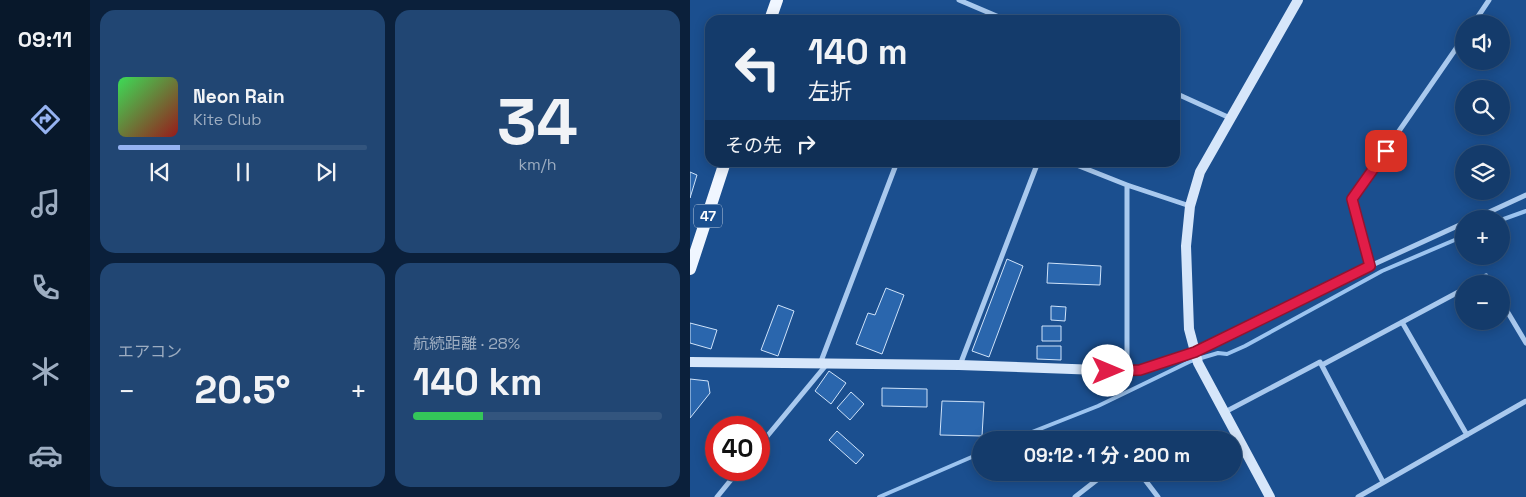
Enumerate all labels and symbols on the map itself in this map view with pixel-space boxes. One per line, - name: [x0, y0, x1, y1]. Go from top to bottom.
- pin: [1365, 130, 1407, 172]
- road number: 47: [694, 205, 722, 228]
- position arrow: [1081, 344, 1133, 396]
- speed limit sign: 40: [705, 416, 770, 481]

